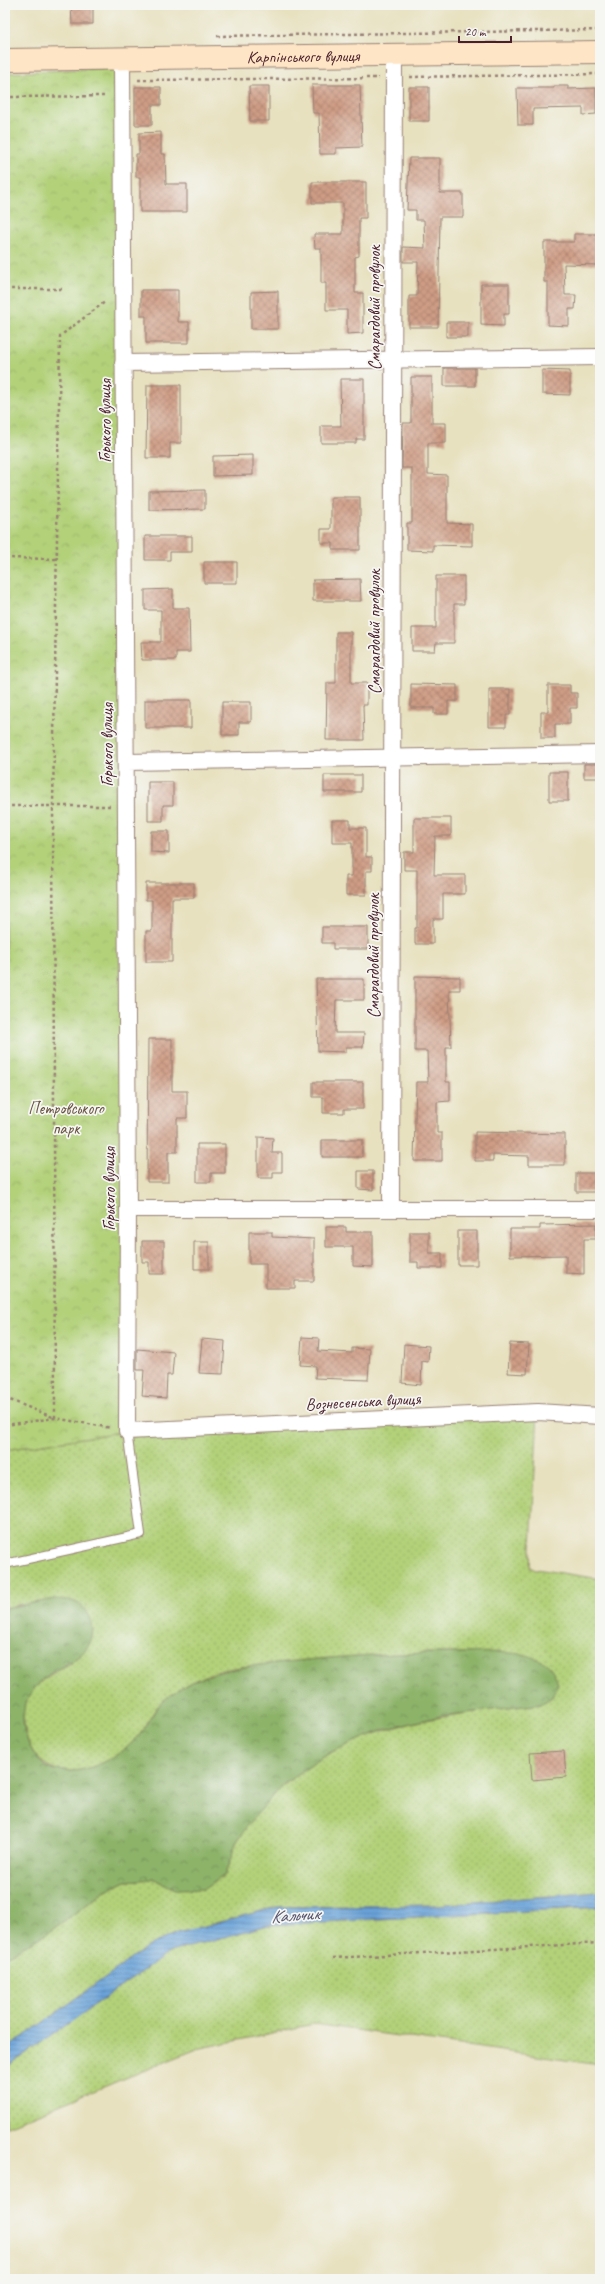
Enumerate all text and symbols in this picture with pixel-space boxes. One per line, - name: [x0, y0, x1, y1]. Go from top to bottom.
- scale bar: [459, 18, 511, 44]
- text: 20 m: [465, 24, 487, 40]
- street label: Карпінського вулиця: [247, 45, 361, 68]
- street label: Смарагдовий провулок: [364, 244, 385, 370]
- street label: Горького вулиця: [95, 378, 116, 463]
- street label: Смарагдовий провулок: [364, 568, 385, 694]
- street label: Горького вулиця: [97, 702, 118, 787]
- street label: Смарагдовий провулок: [363, 892, 384, 1018]
- park label: Петровського парк: [28, 1098, 105, 1139]
- street label: Горького вулиця: [99, 1146, 120, 1231]
- street label: Вознесенська вулиця: [305, 1388, 422, 1416]
- water label: Кальчик: [270, 1902, 323, 1928]

